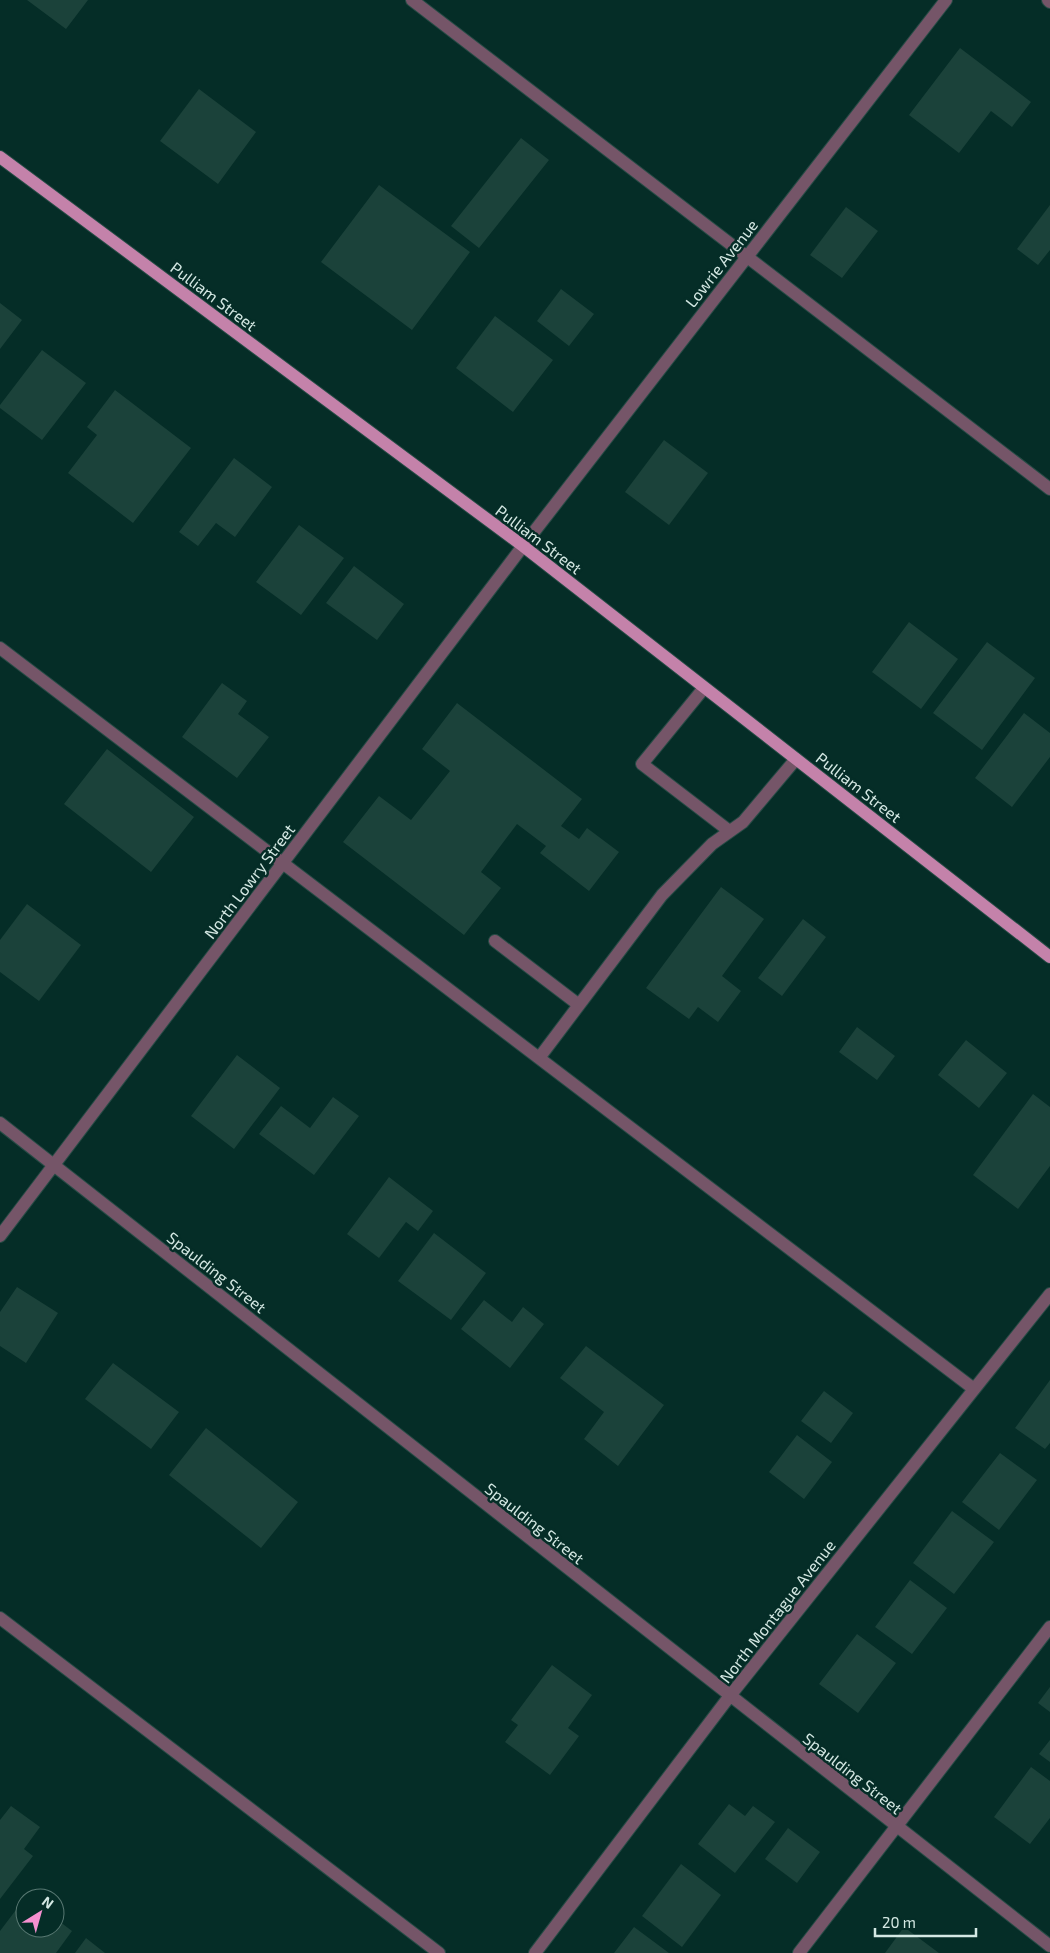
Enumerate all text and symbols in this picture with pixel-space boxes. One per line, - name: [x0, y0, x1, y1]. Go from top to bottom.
- street label: Lowrie Avenue: [681, 215, 761, 311]
- street label: Pulliam Street: [167, 257, 261, 335]
- street label: Pulliam Street: [492, 500, 586, 578]
- street label: Pulliam Street: [813, 748, 905, 826]
- street label: North Lowry Street: [200, 820, 298, 942]
- street label: Spaulding Street: [164, 1227, 270, 1317]
- street label: Spaulding Street: [482, 1478, 588, 1568]
- street label: North Montague Avenue: [715, 1536, 839, 1686]
- street label: Spaulding Street: [800, 1728, 906, 1818]
- north arrow: [15, 1888, 65, 1938]
- text: N: [39, 1892, 57, 1912]
- scale bar: [875, 1906, 976, 1938]
- text: 20 m: [882, 1913, 916, 1931]

